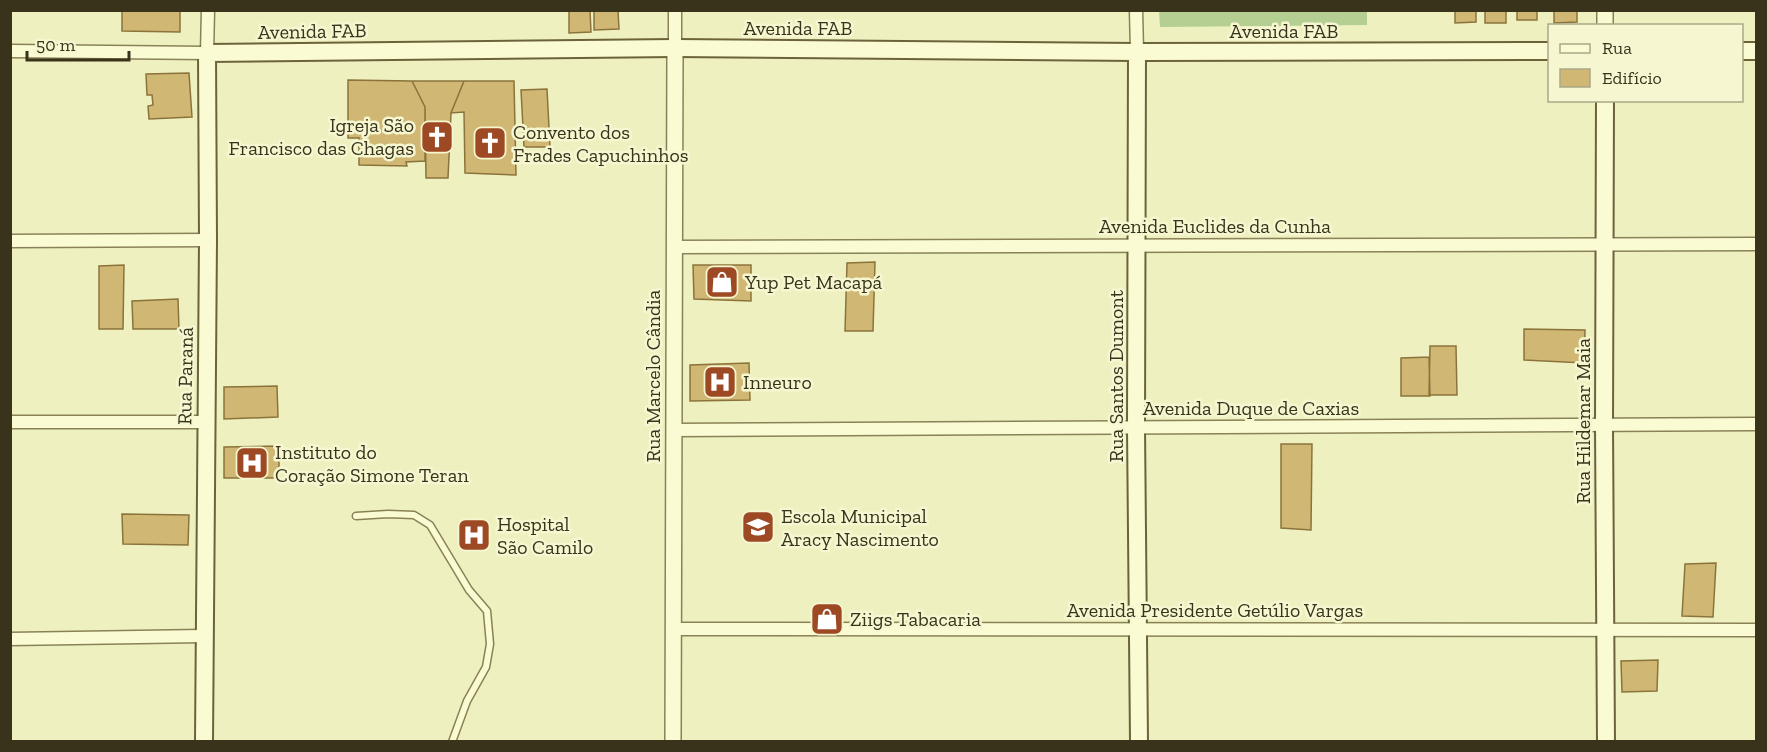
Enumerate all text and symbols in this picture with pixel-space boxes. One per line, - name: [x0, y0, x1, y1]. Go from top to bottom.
- street label: Avenida FAB: [744, 16, 852, 40]
- street label: Avenida FAB: [257, 18, 367, 44]
- street label: Avenida FAB: [1230, 19, 1338, 43]
- scale bar: [27, 24, 129, 62]
- legend: [1548, 24, 1743, 102]
- text: 50 m: [36, 34, 76, 56]
- text: Rua: [1602, 37, 1632, 59]
- text: Edifício: [1602, 67, 1662, 89]
- place label: Igreja São Francisco das Chagas: [229, 113, 414, 160]
- church icon: Igreja São Francisco das Chagas: [419, 119, 455, 155]
- place label: Convento dos Frades Capuchinhos: [513, 120, 688, 167]
- church icon: Convento dos Frades Capuchinhos: [472, 125, 508, 161]
- street label: Avenida Euclides da Cunha: [1099, 214, 1331, 238]
- shop icon: Yup Pet Macapá: [704, 264, 740, 300]
- place label: Yup Pet Macapá: [744, 270, 882, 294]
- street label: Rua Santos Dumont: [1104, 289, 1128, 462]
- street label: Rua Marcelo Cândia: [641, 290, 665, 462]
- street label: Rua Paraná: [172, 326, 198, 425]
- street label: Rua Hildemar Maia: [1571, 338, 1595, 504]
- hospital icon: Inneuro: [702, 364, 738, 400]
- place label: Inneuro: [743, 370, 812, 394]
- street label: Avenida Duque de Caxias: [1143, 396, 1359, 420]
- place label: Instituto do Coração Simone Teran: [275, 440, 469, 487]
- hospital icon: Instituto do Coração Simone Teran: [234, 445, 270, 481]
- place label: Escola Municipal Aracy Nascimento: [781, 504, 939, 551]
- school or university icon: Escola Municipal Aracy Nascimento: [740, 509, 776, 545]
- place label: Hospital São Camilo: [497, 512, 593, 559]
- hospital icon: Hospital São Camilo: [456, 517, 492, 553]
- street label: Avenida Presidente Getúlio Vargas: [1067, 598, 1363, 622]
- shop icon: Ziigs Tabacaria: [809, 601, 845, 637]
- place label: Ziigs Tabacaria: [850, 607, 981, 631]

